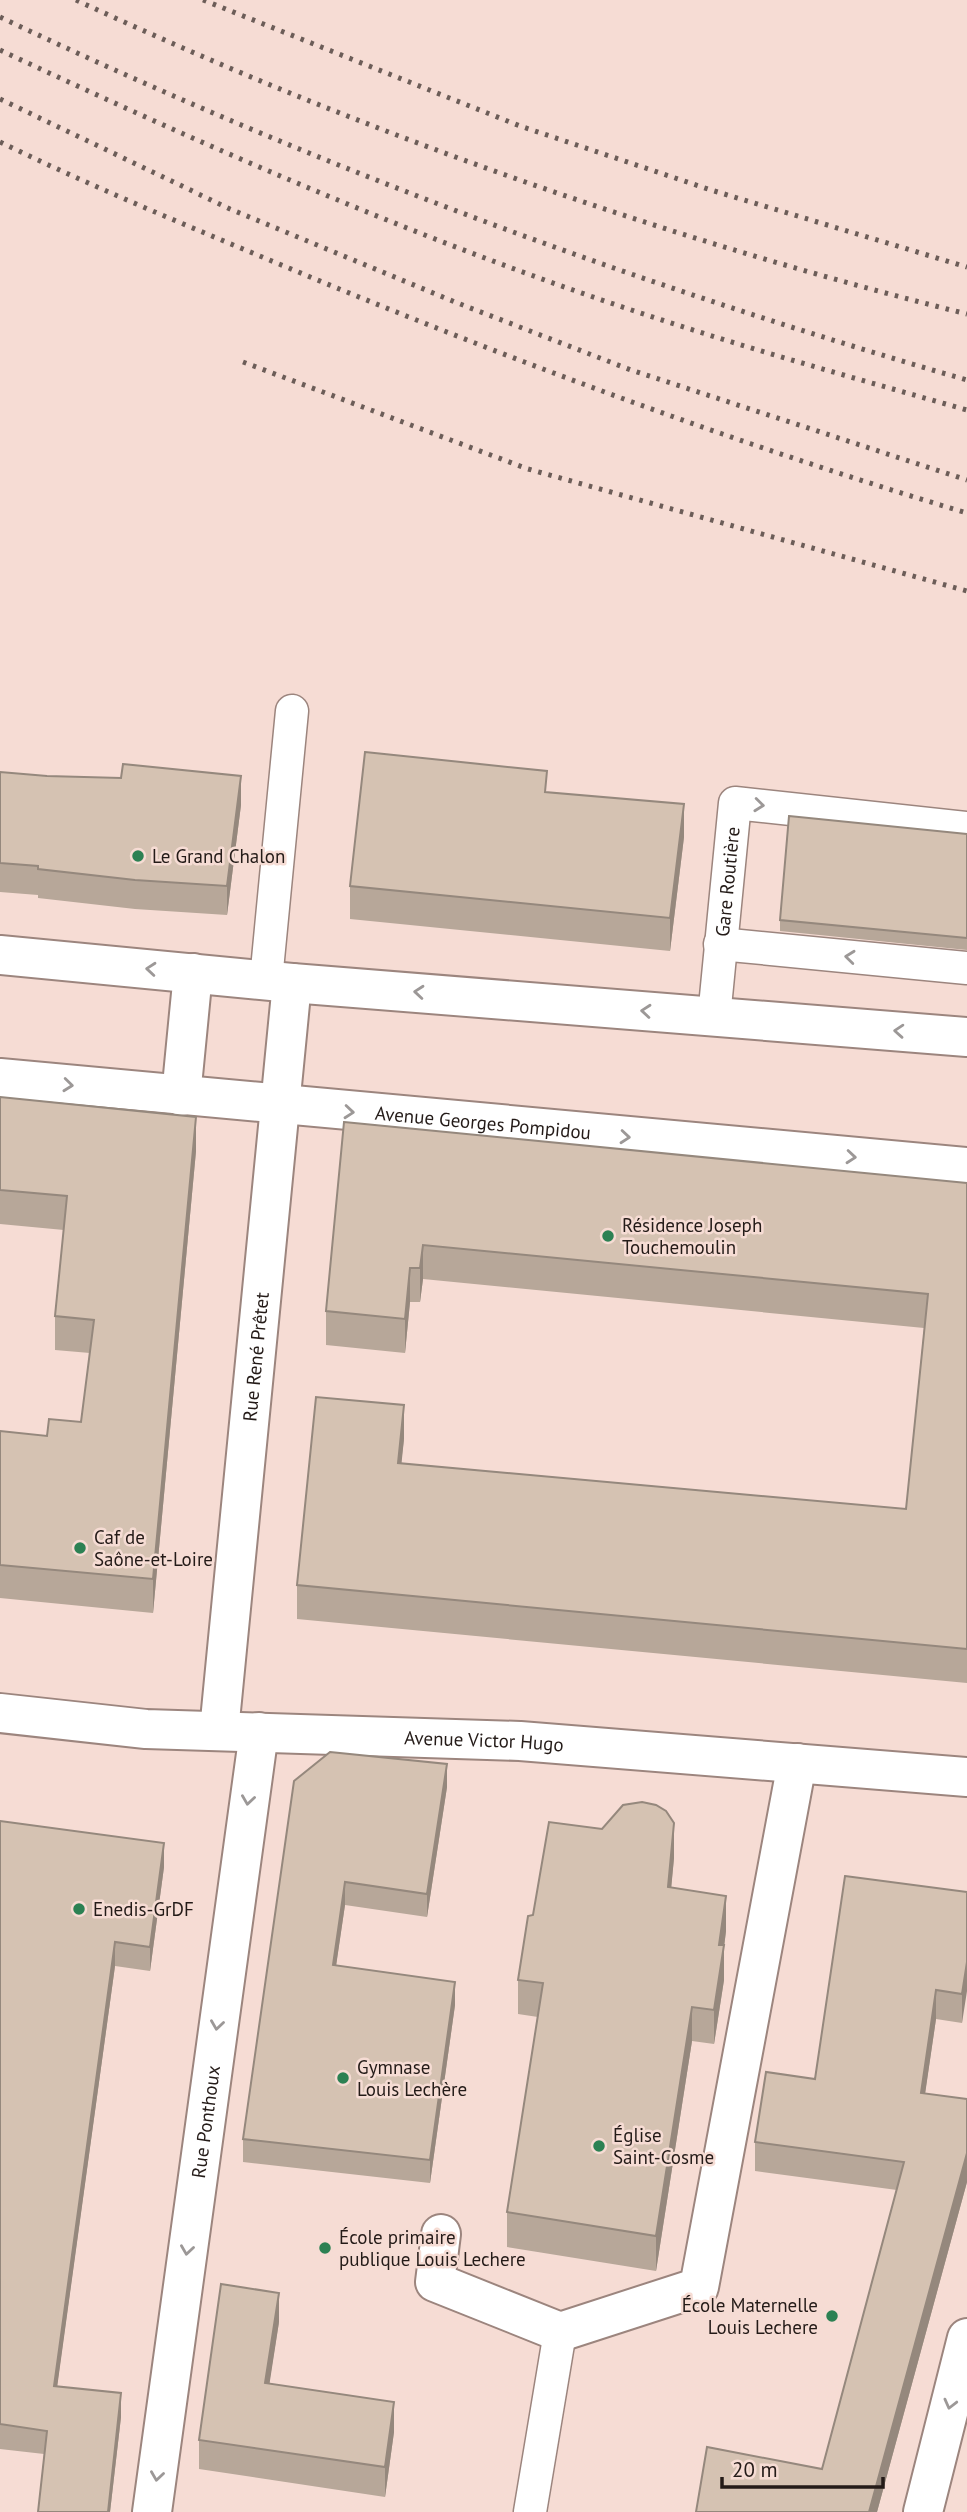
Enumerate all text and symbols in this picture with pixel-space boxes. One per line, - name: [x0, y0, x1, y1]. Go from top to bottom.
- one-way arrow: [753, 798, 764, 813]
- street label: Gare Routière: [710, 826, 745, 938]
- place label: Le Grand Chalon: [152, 844, 285, 868]
- marker: Le Grand Chalon: [130, 848, 146, 864]
- one-way arrow: [845, 950, 856, 965]
- one-way arrow: [145, 962, 156, 977]
- one-way arrow: [413, 985, 424, 1000]
- one-way arrow: [640, 1004, 651, 1019]
- one-way arrow: [893, 1024, 904, 1039]
- one-way arrow: [63, 1077, 74, 1092]
- street label: Avenue Georges Pompidou: [374, 1101, 592, 1144]
- one-way arrow: [344, 1104, 355, 1119]
- one-way arrow: [619, 1129, 630, 1144]
- one-way arrow: [846, 1149, 857, 1164]
- place label: Résidence Joseph Touchemoulin: [622, 1213, 762, 1259]
- marker: Résidence Joseph Touchemoulin: [600, 1228, 616, 1244]
- street label: Rue René Prêtet: [237, 1290, 274, 1423]
- place label: Caf de Saône-et-Loire: [94, 1525, 213, 1571]
- marker: Caf de Saône-et-Loire: [72, 1540, 88, 1556]
- street label: Avenue Victor Hugo: [404, 1725, 565, 1756]
- one-way arrow: [240, 1794, 255, 1805]
- place label: Enedis-GrDF: [93, 1897, 194, 1921]
- marker: Enedis-GrDF: [71, 1901, 87, 1917]
- one-way arrow: [210, 2019, 225, 2031]
- place label: Gymnase Louis Lechère: [357, 2055, 467, 2101]
- street label: Rue Ponthoux: [186, 2063, 225, 2180]
- marker: Gymnase Louis Lechère: [335, 2070, 351, 2086]
- place label: Église Saint-Cosme: [613, 2123, 714, 2169]
- marker: Église Saint-Cosme: [591, 2138, 607, 2154]
- place label: École primaire publique Louis Lechere: [339, 2225, 526, 2271]
- marker: École primaire publique Louis Lechere: [317, 2240, 333, 2256]
- one-way arrow: [180, 2245, 195, 2256]
- place label: École Maternelle Louis Lechere: [682, 2293, 818, 2339]
- marker: École Maternelle Louis Lechere: [824, 2308, 840, 2324]
- one-way arrow: [944, 2398, 958, 2410]
- scale bar: [722, 2446, 883, 2490]
- text: 20 m: [732, 2456, 778, 2483]
- one-way arrow: [149, 2470, 164, 2482]

